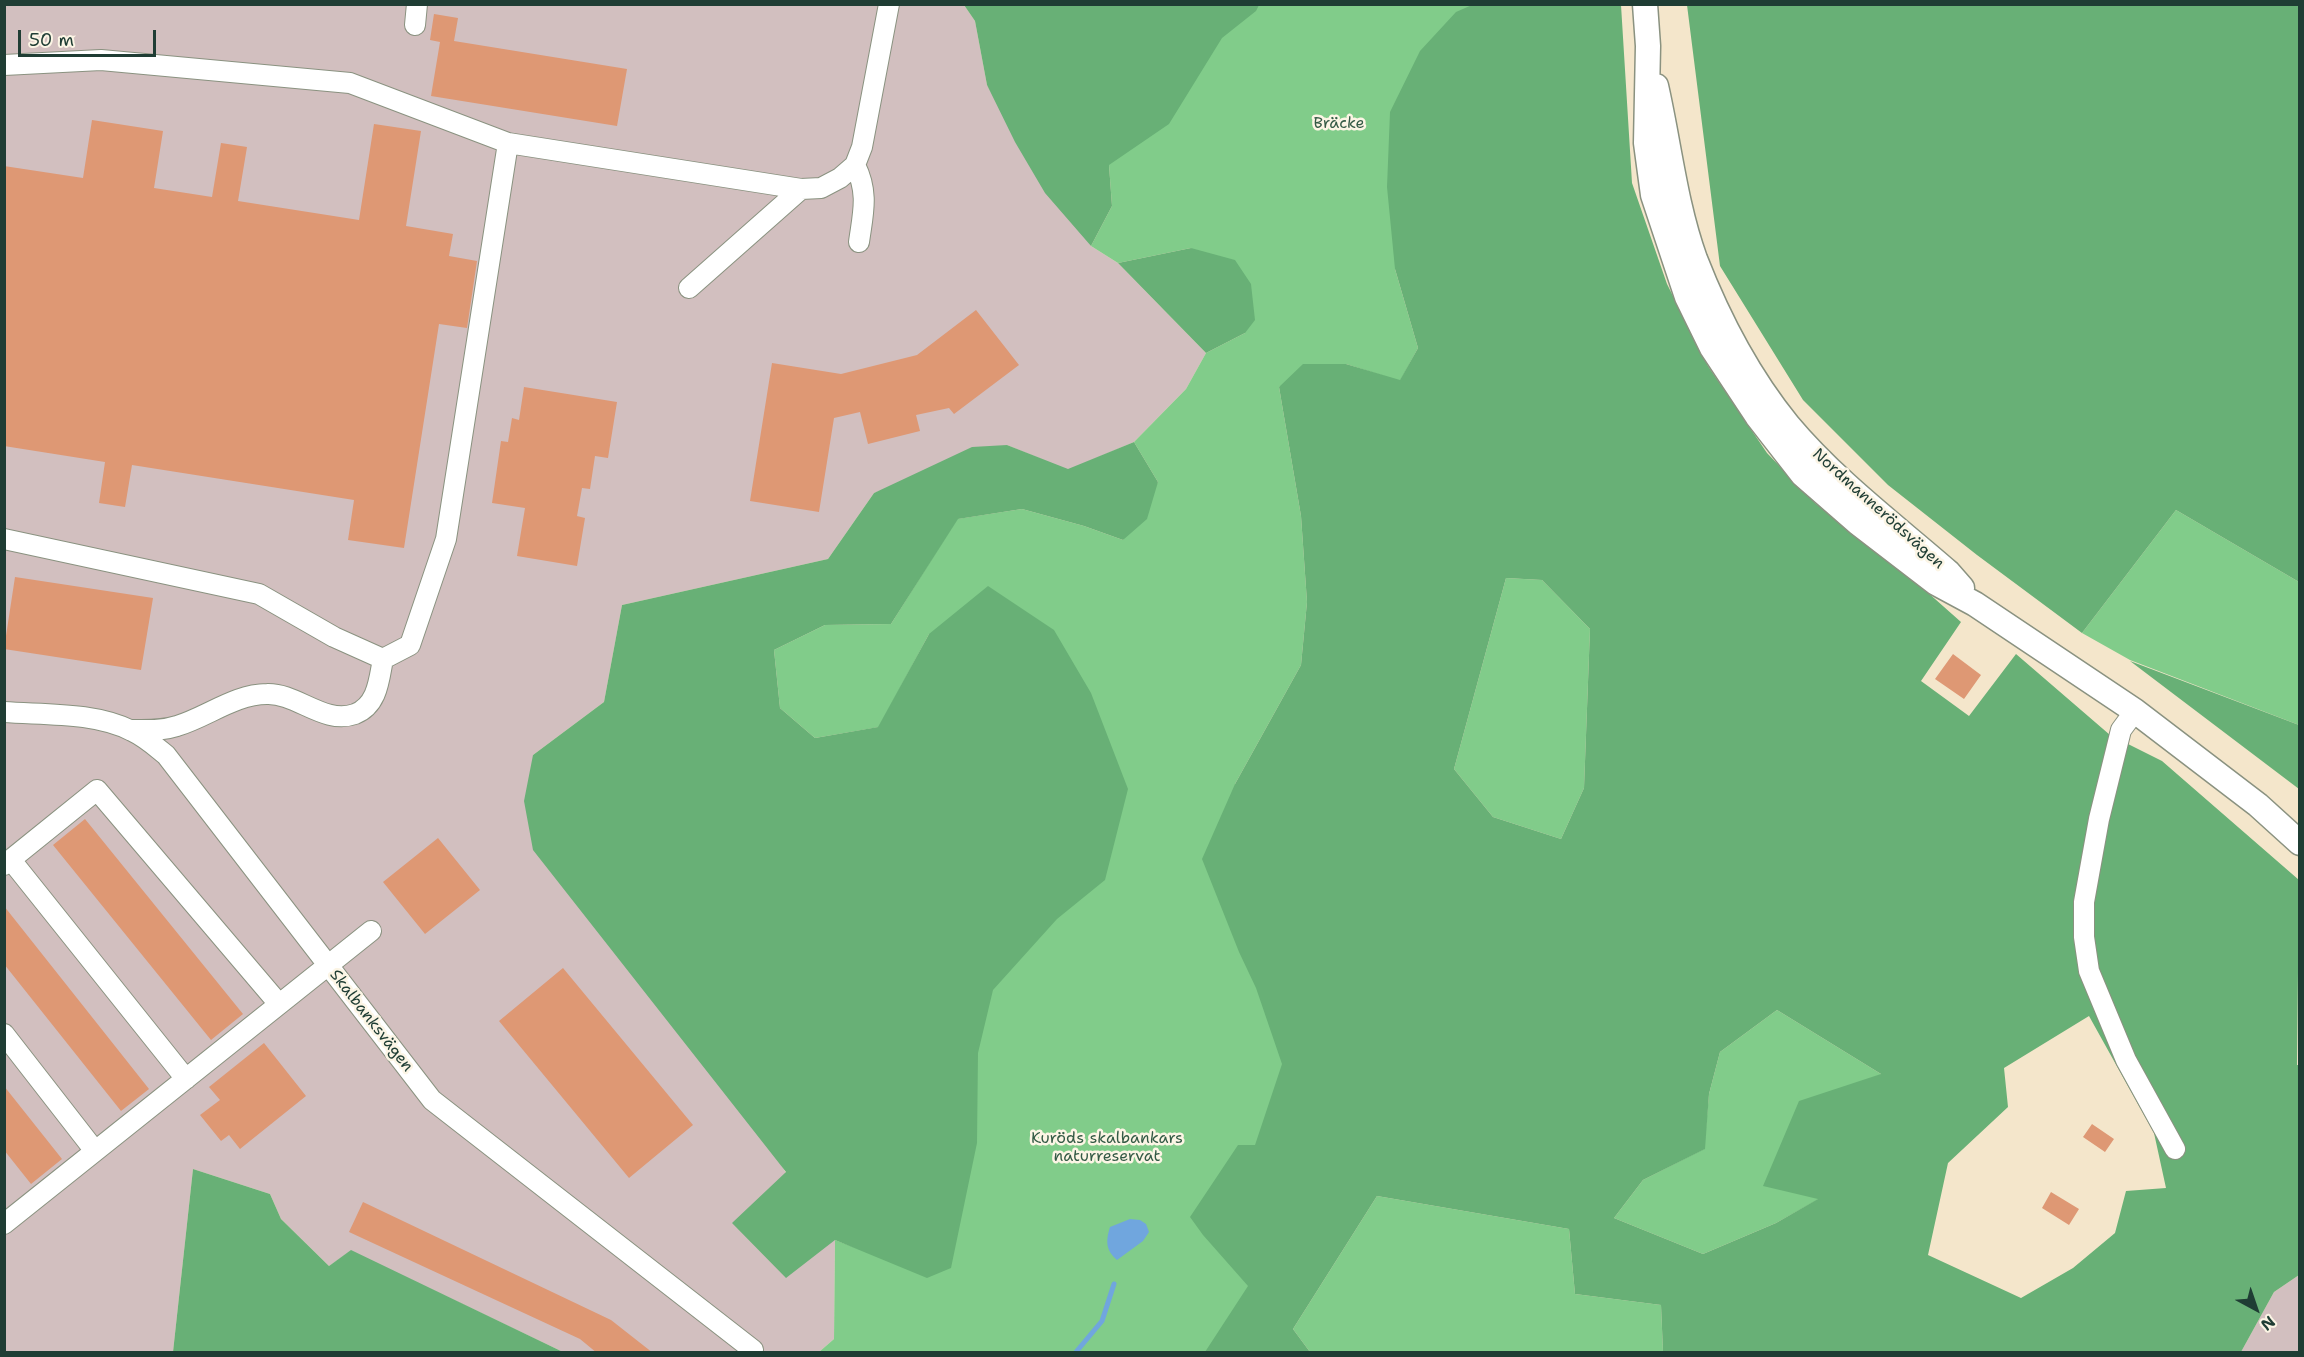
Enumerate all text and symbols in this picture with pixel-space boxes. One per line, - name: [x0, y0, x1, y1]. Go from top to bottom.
- scale bar: [21, 18, 159, 56]
- text: 50 m: [29, 28, 74, 52]
- park label: Bräcke: [1313, 114, 1365, 134]
- street label: Nordmannerödsvägen: [1808, 445, 1948, 573]
- street label: Skalbanksvägen: [325, 966, 417, 1076]
- park label: Kuröds skalbankars naturreservat: [1031, 1129, 1183, 1167]
- north arrow: [2226, 1279, 2286, 1339]
- text: N: [2256, 1311, 2280, 1335]

